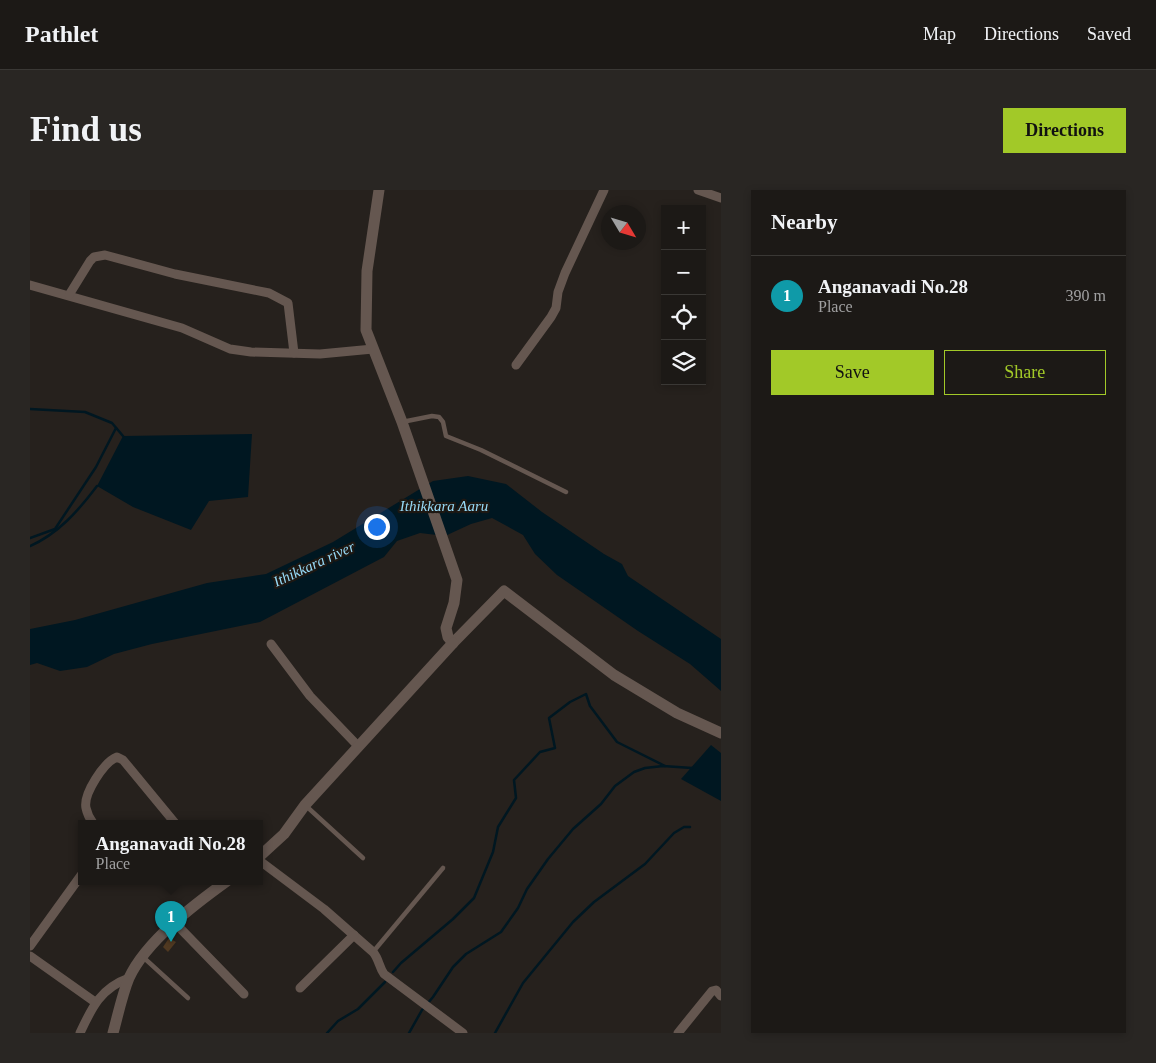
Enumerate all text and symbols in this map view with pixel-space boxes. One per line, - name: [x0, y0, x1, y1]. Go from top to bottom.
- text: Pathlet: [25, 21, 98, 47]
- text: Map: [923, 24, 956, 44]
- text: Directions: [984, 24, 1059, 44]
- text: Saved: [1087, 24, 1131, 44]
- button: Directions: [1003, 108, 1126, 153]
- text: Find us: [30, 110, 142, 149]
- north arrow: [601, 205, 646, 250]
- map controls: [661, 205, 706, 385]
- button: +: [661, 205, 706, 250]
- text: Nearby: [771, 210, 838, 234]
- button: −: [661, 250, 706, 295]
- text: Anganavadi No.28: [818, 276, 968, 297]
- text: 1: [783, 287, 791, 304]
- text: 390 m: [1066, 287, 1106, 304]
- button: locate: [661, 295, 706, 340]
- text: Place: [818, 298, 853, 315]
- button: layers: [661, 340, 706, 385]
- button: Save: [771, 350, 934, 395]
- button: Share: [944, 350, 1106, 395]
- water label: Ithikkara Aaru: [399, 498, 488, 514]
- your location: [364, 514, 390, 540]
- water label: Ithikkara river: [270, 538, 357, 590]
- popup: [78, 820, 263, 885]
- text: Anganavadi No.28: [96, 833, 245, 854]
- text: Place: [96, 855, 130, 872]
- pin: 1: [155, 901, 187, 942]

